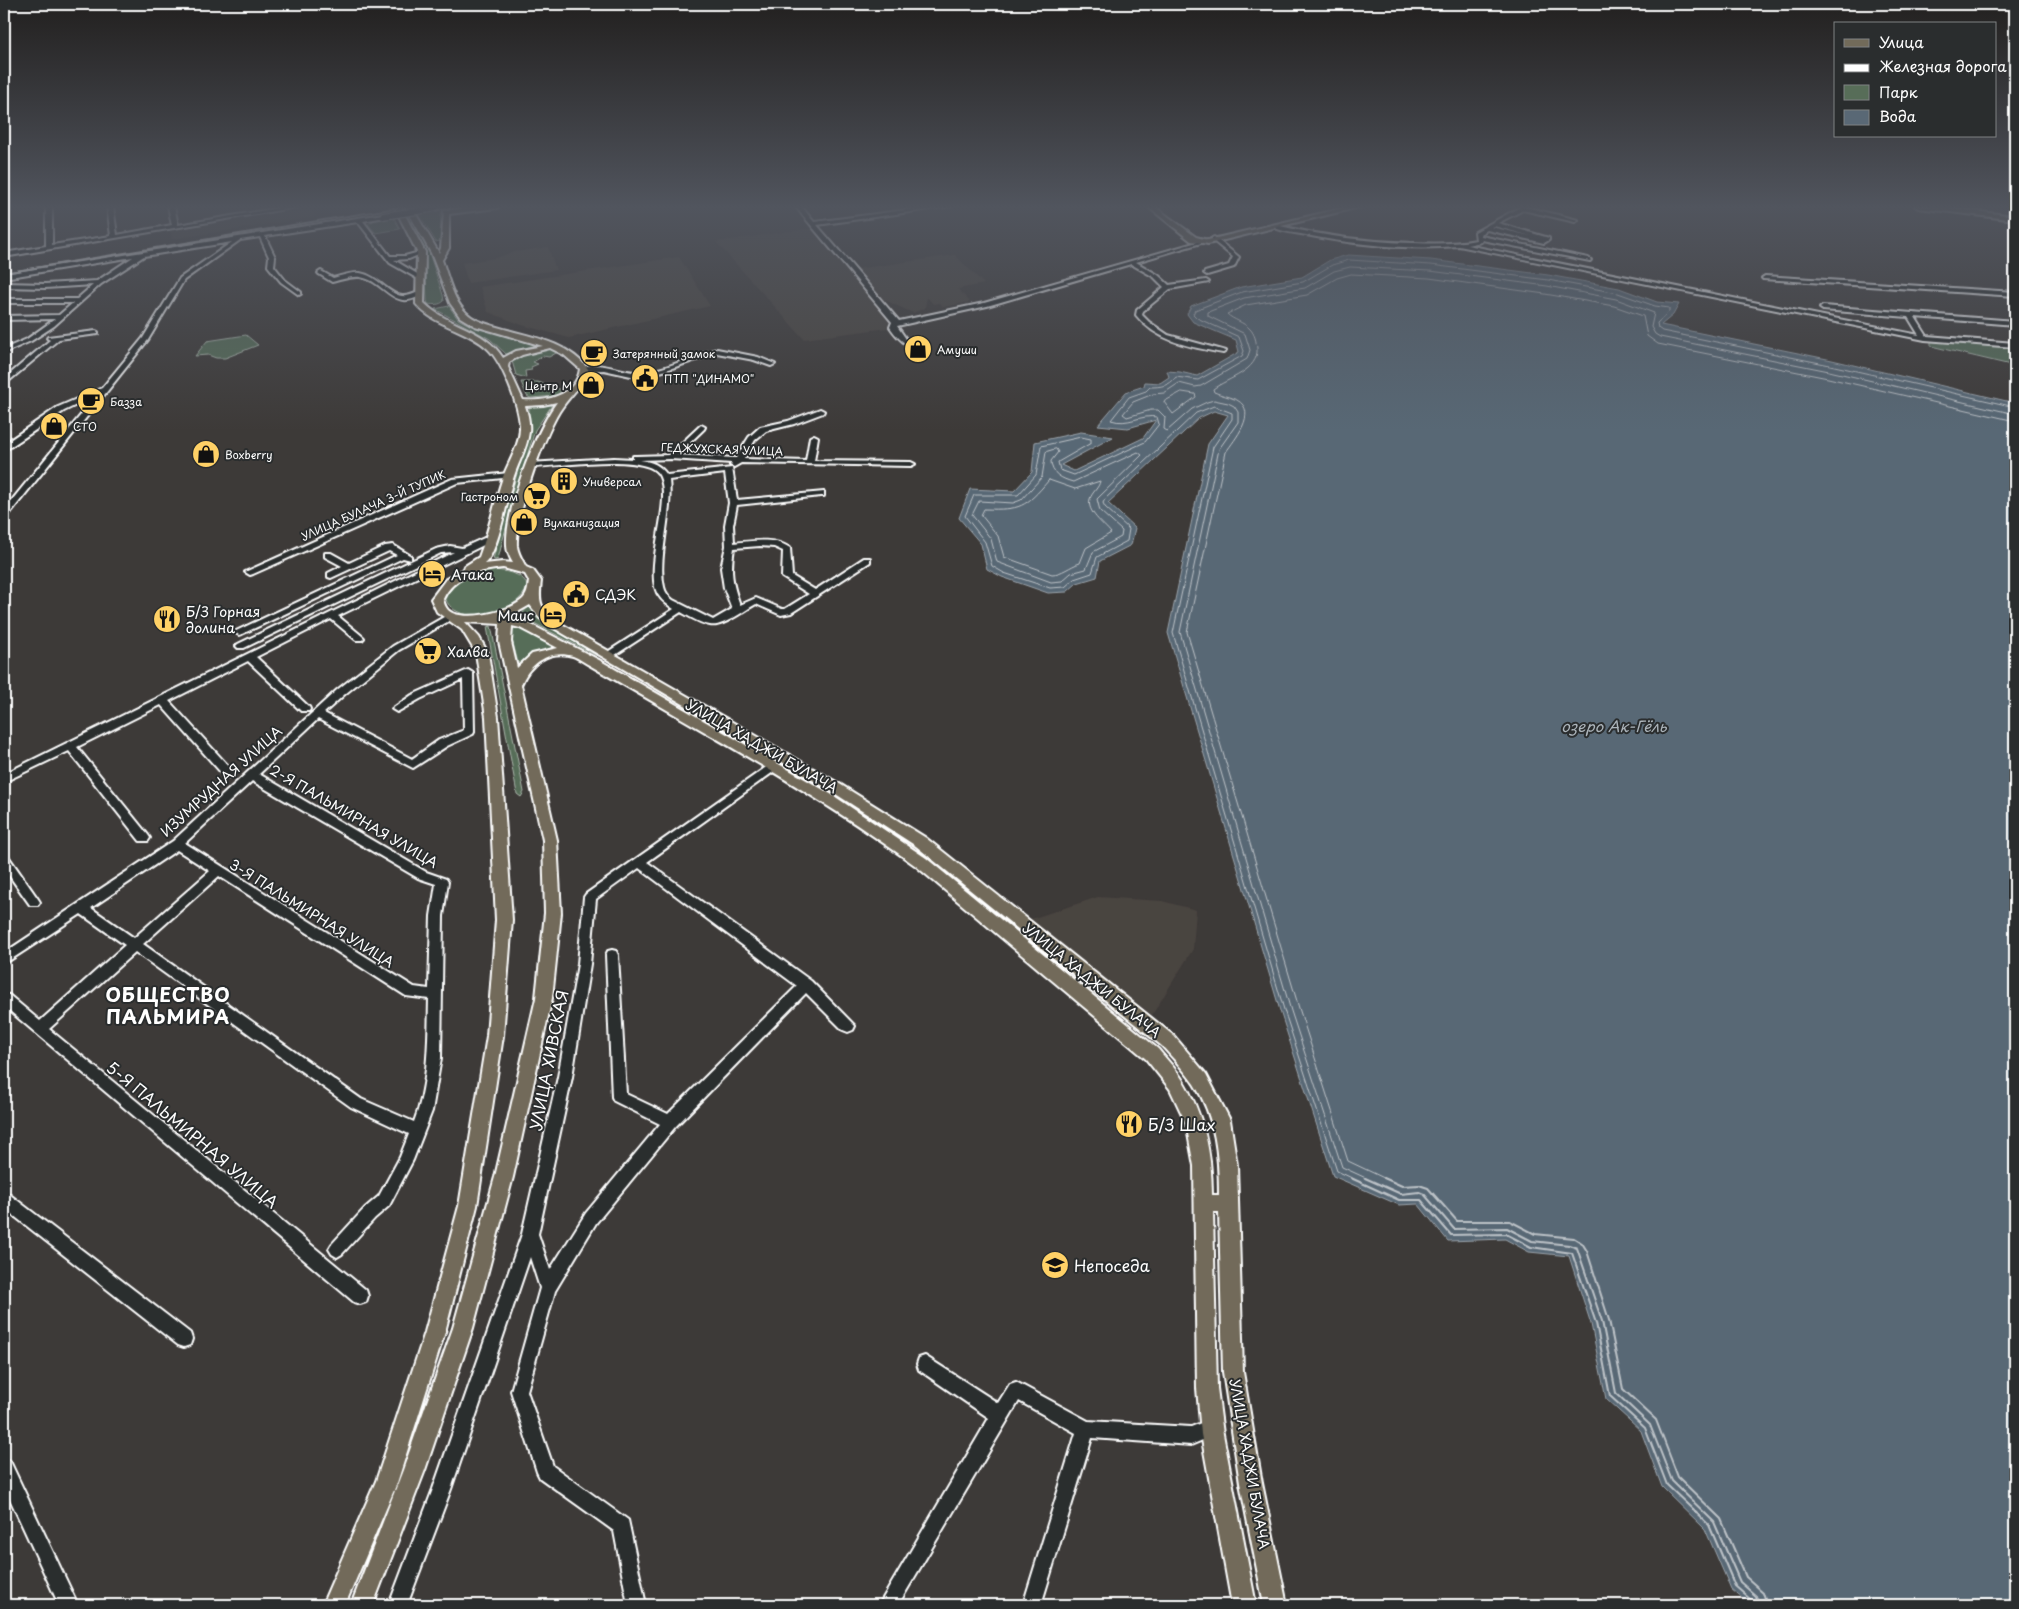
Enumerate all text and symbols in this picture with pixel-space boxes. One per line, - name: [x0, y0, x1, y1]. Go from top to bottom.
- legend: [1834, 22, 1996, 138]
- text: Улица: [1879, 30, 1924, 53]
- text: Железная дорога: [1879, 54, 2007, 77]
- text: Парк: [1879, 80, 1918, 103]
- text: Вода: [1879, 104, 1917, 127]
- shop icon: Амуши: [903, 334, 933, 364]
- cafe icon: Затерянный замок: [579, 338, 609, 368]
- place label: Амуши: [937, 341, 977, 358]
- place label: Затерянный замок: [613, 345, 716, 362]
- public building icon: ПТП "ДИНАМО": [630, 363, 660, 393]
- shop icon: Центр М: [576, 370, 606, 400]
- place label: ПТП "ДИНАМО": [664, 370, 754, 387]
- place label: Центр М: [525, 377, 572, 394]
- cafe icon: Базза: [76, 386, 106, 416]
- place label: Базза: [110, 393, 142, 410]
- shop icon: СТО: [39, 411, 69, 441]
- place label: СТО: [73, 418, 97, 435]
- street label: ГЕДЖУХСКАЯ УЛИЦА: [660, 438, 784, 460]
- shop icon: Boxberry: [191, 439, 221, 469]
- place label: Boxberry: [225, 446, 272, 463]
- street label: УЛИЦА БУЛАЧА 3-Й ТУПИК: [298, 465, 448, 545]
- building icon: Универсал: [549, 466, 579, 496]
- place label: Универсал: [583, 473, 642, 490]
- supermarket icon: Гастроном: [522, 481, 552, 511]
- place label: Гастроном: [461, 488, 518, 505]
- shop icon: Вулканизация: [509, 507, 539, 537]
- place label: Вулканизация: [543, 514, 620, 531]
- hotel icon: Атака: [417, 559, 447, 589]
- place label: Атака: [451, 564, 494, 585]
- public building icon: СДЭК: [561, 579, 591, 609]
- place label: СДЭК: [595, 584, 636, 605]
- hotel icon: Маис: [538, 600, 568, 630]
- place label: Б/З Горная долина: [186, 601, 260, 638]
- restaurant icon: Б/З Горная долина: [152, 604, 182, 634]
- place label: Маис: [497, 605, 534, 626]
- supermarket icon: Халва: [413, 636, 443, 666]
- place label: Халва: [447, 641, 489, 662]
- street label: УЛИЦА ХАДЖИ БУЛАЧА: [682, 694, 842, 798]
- water label: озеро Ак-Гёль: [1561, 714, 1668, 737]
- street label: ИЗУМРУДНАЯ УЛИЦА: [156, 720, 287, 841]
- street label: 2-Я ПАЛЬМИРНАЯ УЛИЦА: [266, 759, 442, 873]
- street label: 3-Я ПАЛЬМИРНАЯ УЛИЦА: [226, 854, 399, 973]
- street label: УЛИЦА ХАДЖИ БУЛАЧА: [1018, 918, 1166, 1043]
- district label: ОБЩЕСТВО ПАЛЬМИРА: [105, 980, 231, 1030]
- street label: УЛИЦА ХИВСКАЯ: [523, 988, 573, 1132]
- street label: 5-Я ПАЛЬМИРНАЯ УЛИЦА: [102, 1055, 284, 1213]
- restaurant icon: Б/З Шах: [1114, 1109, 1144, 1139]
- place label: Б/З Шах: [1148, 1112, 1216, 1136]
- school or university icon: Непоседа: [1040, 1250, 1070, 1280]
- place label: Непоседа: [1074, 1253, 1150, 1277]
- street label: УЛИЦА ХАДЖИ БУЛАЧА: [1225, 1377, 1275, 1551]

